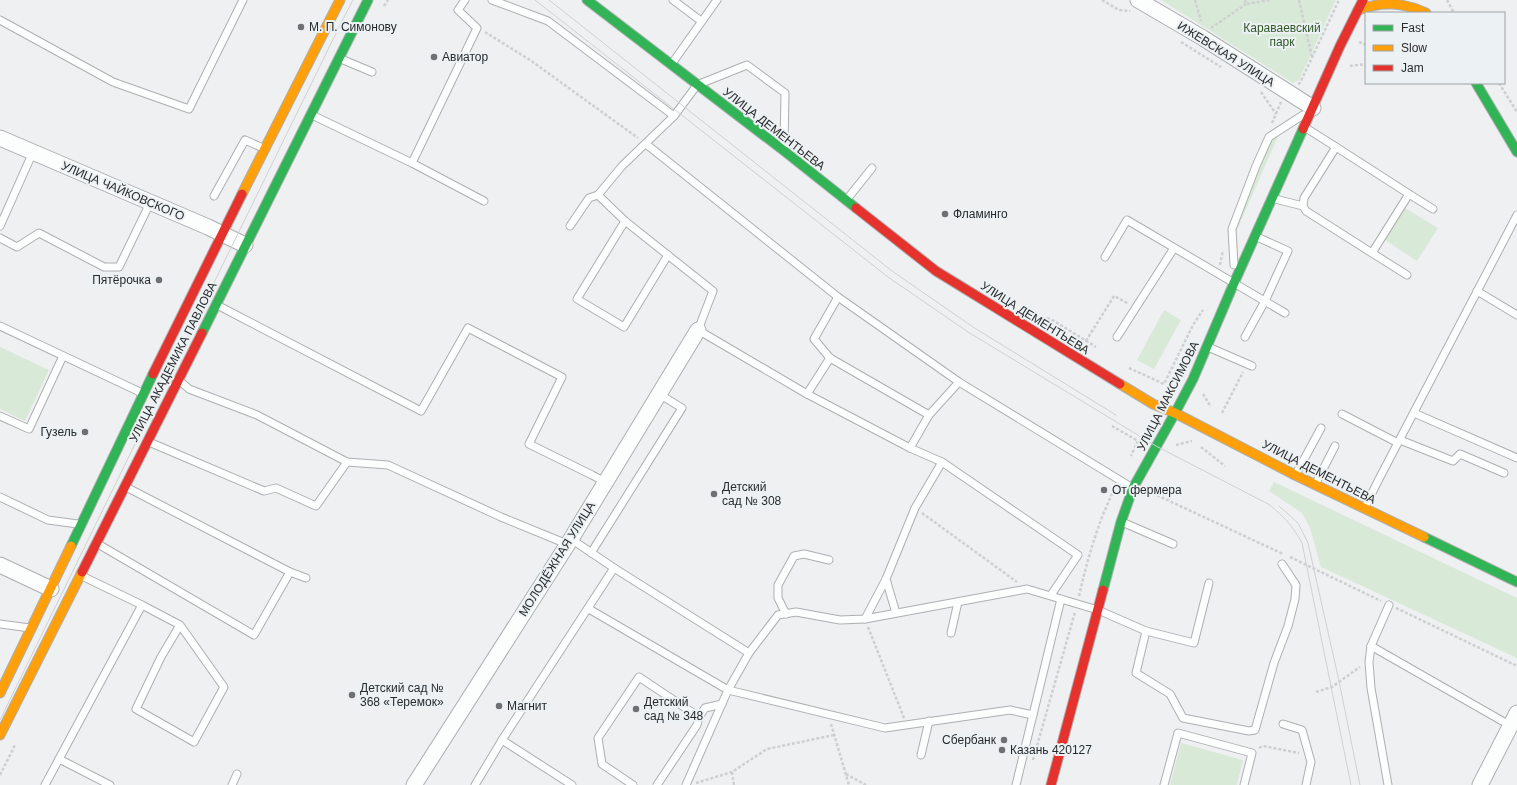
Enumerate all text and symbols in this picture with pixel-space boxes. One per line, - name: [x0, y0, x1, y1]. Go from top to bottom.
- legend: [1365, 12, 1505, 84]
- street label: ИЖЕВСКАЯ УЛИЦА: [1175, 18, 1277, 90]
- place label: М. П. Симонову: [309, 20, 397, 34]
- park label: Караваевский парк: [1243, 21, 1321, 49]
- text: Fast: [1401, 21, 1425, 35]
- marker: М. П. Симонову: [296, 22, 306, 32]
- text: Slow: [1401, 41, 1427, 55]
- place label: Авиатор: [442, 50, 489, 64]
- marker: Авиатор: [429, 52, 439, 62]
- text: Jam: [1401, 61, 1424, 75]
- street label: УЛИЦА ДЕМЕНТЬЕВА: [720, 85, 828, 173]
- street label: УЛИЦА ЧАЙКОВСКОГО: [59, 158, 187, 223]
- place label: Фламинго: [953, 207, 1008, 221]
- marker: Фламинго: [940, 209, 950, 219]
- place label: Пятёрочка: [92, 273, 151, 287]
- marker: Пятёрочка: [154, 275, 164, 285]
- street label: УЛИЦА ДЕМЕНТЬЕВА: [978, 279, 1092, 357]
- street label: УЛИЦА АКАДЕМИКА ПАВЛОВА: [126, 280, 220, 444]
- street label: УЛИЦА МАКСИМОВА: [1134, 339, 1202, 453]
- place label: Гузель: [40, 425, 77, 439]
- marker: Гузель: [80, 427, 90, 437]
- street label: УЛИЦА ДЕМЕНТЬЕВА: [1260, 437, 1378, 507]
- place label: Детский сад № 308: [722, 480, 782, 508]
- place label: От фермера: [1112, 483, 1182, 497]
- marker: От фермера: [1099, 485, 1109, 495]
- marker: Детский сад № 308: [709, 489, 719, 499]
- street label: МОЛОДЁЖНАЯ УЛИЦА: [516, 499, 598, 619]
- place label: Детский сад № 368 «Теремок»: [360, 681, 444, 709]
- marker: Детский сад № 368 «Теремок»: [347, 690, 357, 700]
- place label: Детский сад № 348: [644, 695, 704, 723]
- place label: Магнит: [507, 699, 548, 713]
- marker: Магнит: [494, 701, 504, 711]
- marker: Детский сад № 348: [631, 704, 641, 714]
- place label: Сбербанк: [942, 733, 997, 747]
- marker: Сбербанк: [999, 735, 1009, 745]
- place label: Казань 420127: [1010, 743, 1092, 757]
- marker: Казань 420127: [997, 745, 1007, 755]

